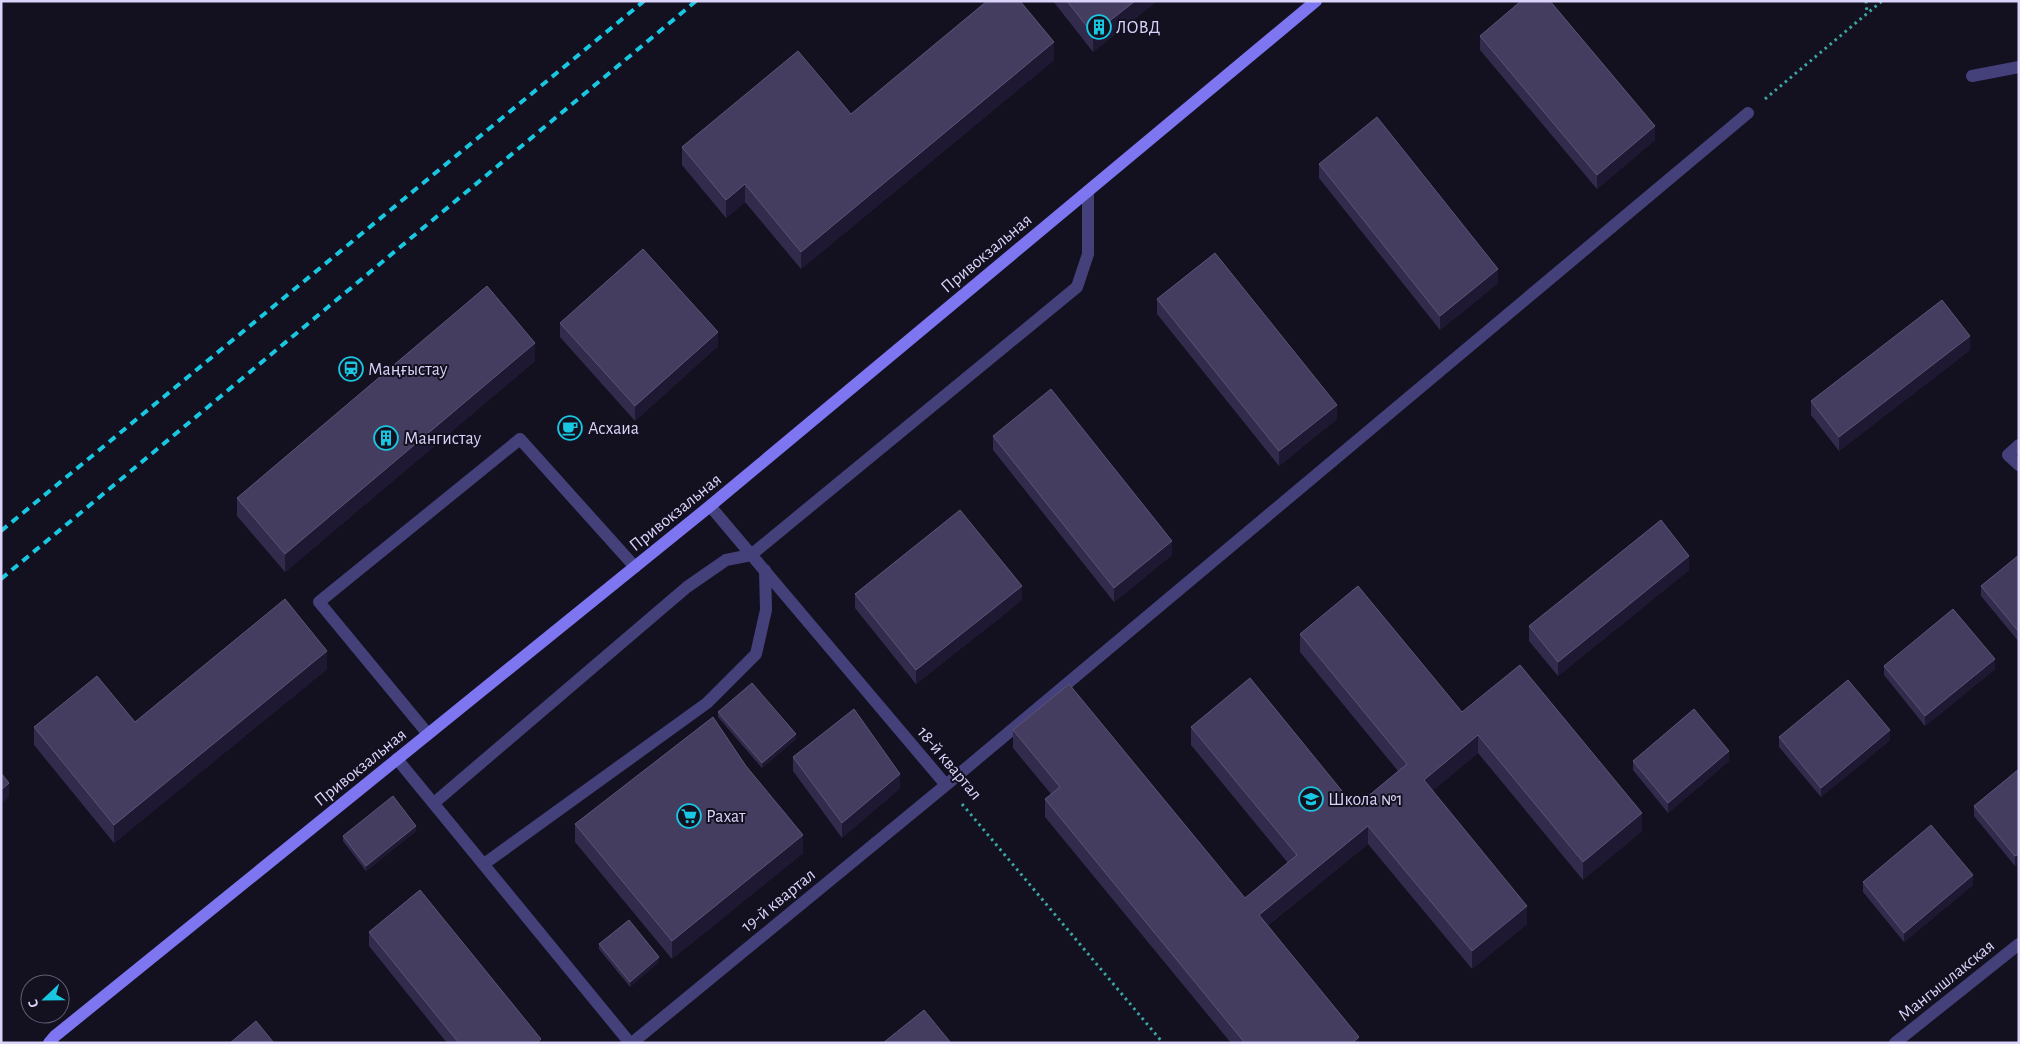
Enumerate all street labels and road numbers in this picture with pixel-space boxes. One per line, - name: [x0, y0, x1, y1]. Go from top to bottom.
- street label: Привокзальная: [938, 211, 1036, 297]
- street label: Привокзальная: [626, 470, 725, 555]
- street label: 18-й квартал: [914, 723, 985, 804]
- street label: Привокзальная: [311, 725, 410, 810]
- street label: 19-й квартал: [738, 866, 819, 936]
- street label: Мангышлакская: [1895, 937, 1998, 1025]

